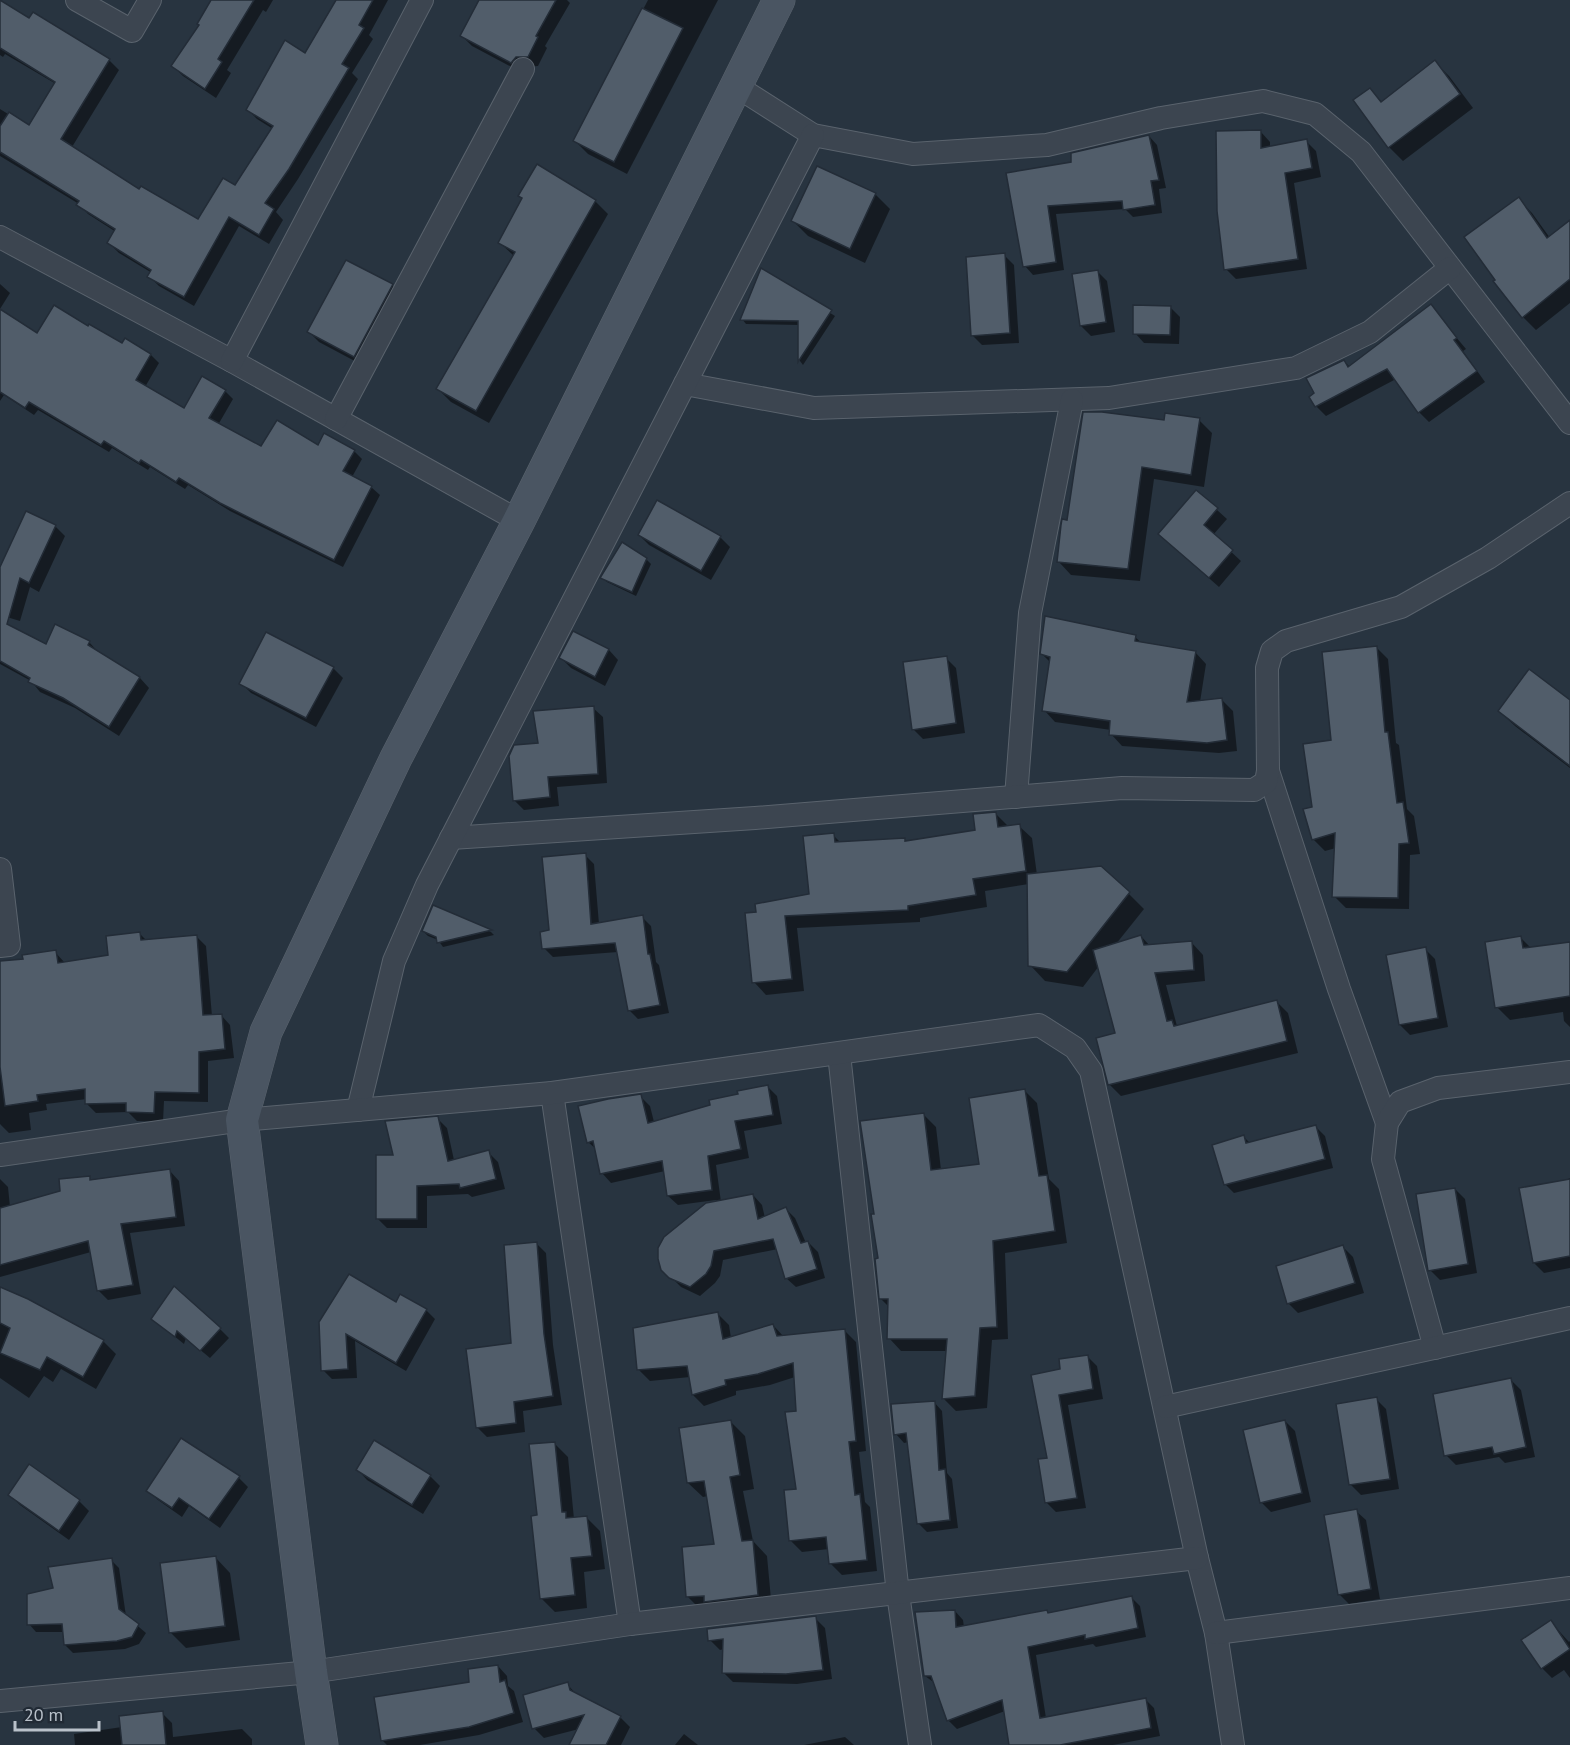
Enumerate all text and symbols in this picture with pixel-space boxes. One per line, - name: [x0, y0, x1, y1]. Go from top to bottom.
- scale bar: [15, 1694, 99, 1732]
- text: 20 m: [24, 1703, 63, 1726]

